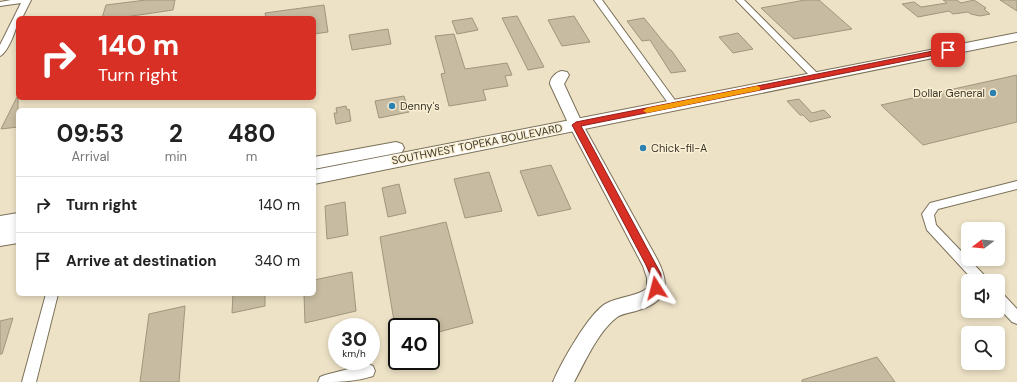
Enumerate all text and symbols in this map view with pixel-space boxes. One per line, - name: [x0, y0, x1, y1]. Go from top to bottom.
- text: 140 m: [98, 27, 179, 64]
- icon: right: [32, 32, 84, 84]
- pin: [931, 33, 965, 67]
- icon: arrive: [937, 39, 959, 61]
- text: Turn right: [98, 63, 178, 87]
- place label: Dollar General: [913, 86, 985, 100]
- marker: Dollar General: [988, 88, 998, 98]
- place label: Denny's: [400, 99, 440, 113]
- marker: Denny's: [387, 101, 397, 111]
- text: 09:53: [57, 118, 124, 149]
- text: 2: [169, 118, 183, 149]
- text: 480: [228, 118, 275, 149]
- street label: SOUTHWEST TOPEKA BOULEVARD: [391, 120, 564, 167]
- place label: Chick-fil-A: [651, 141, 707, 155]
- marker: Chick-fil-A: [638, 143, 648, 153]
- text: Arrival: [71, 148, 109, 165]
- text: min: [165, 148, 187, 165]
- text: m: [246, 148, 257, 165]
- icon: right: [32, 194, 54, 216]
- text: Turn right: [66, 195, 137, 215]
- text: 140 m: [259, 195, 300, 215]
- north arrow: [961, 222, 1005, 266]
- map controls: [961, 222, 1005, 370]
- icon: arrive: [32, 250, 54, 272]
- text: Arrive at destination: [66, 251, 217, 271]
- text: 340 m: [254, 251, 300, 271]
- position arrow: [635, 267, 677, 309]
- button: sound: [961, 274, 1005, 318]
- speed limit sign: 40: [388, 318, 440, 370]
- text: 30: [341, 326, 367, 352]
- button: search: [961, 326, 1005, 370]
- text: km/h: [342, 347, 366, 360]

